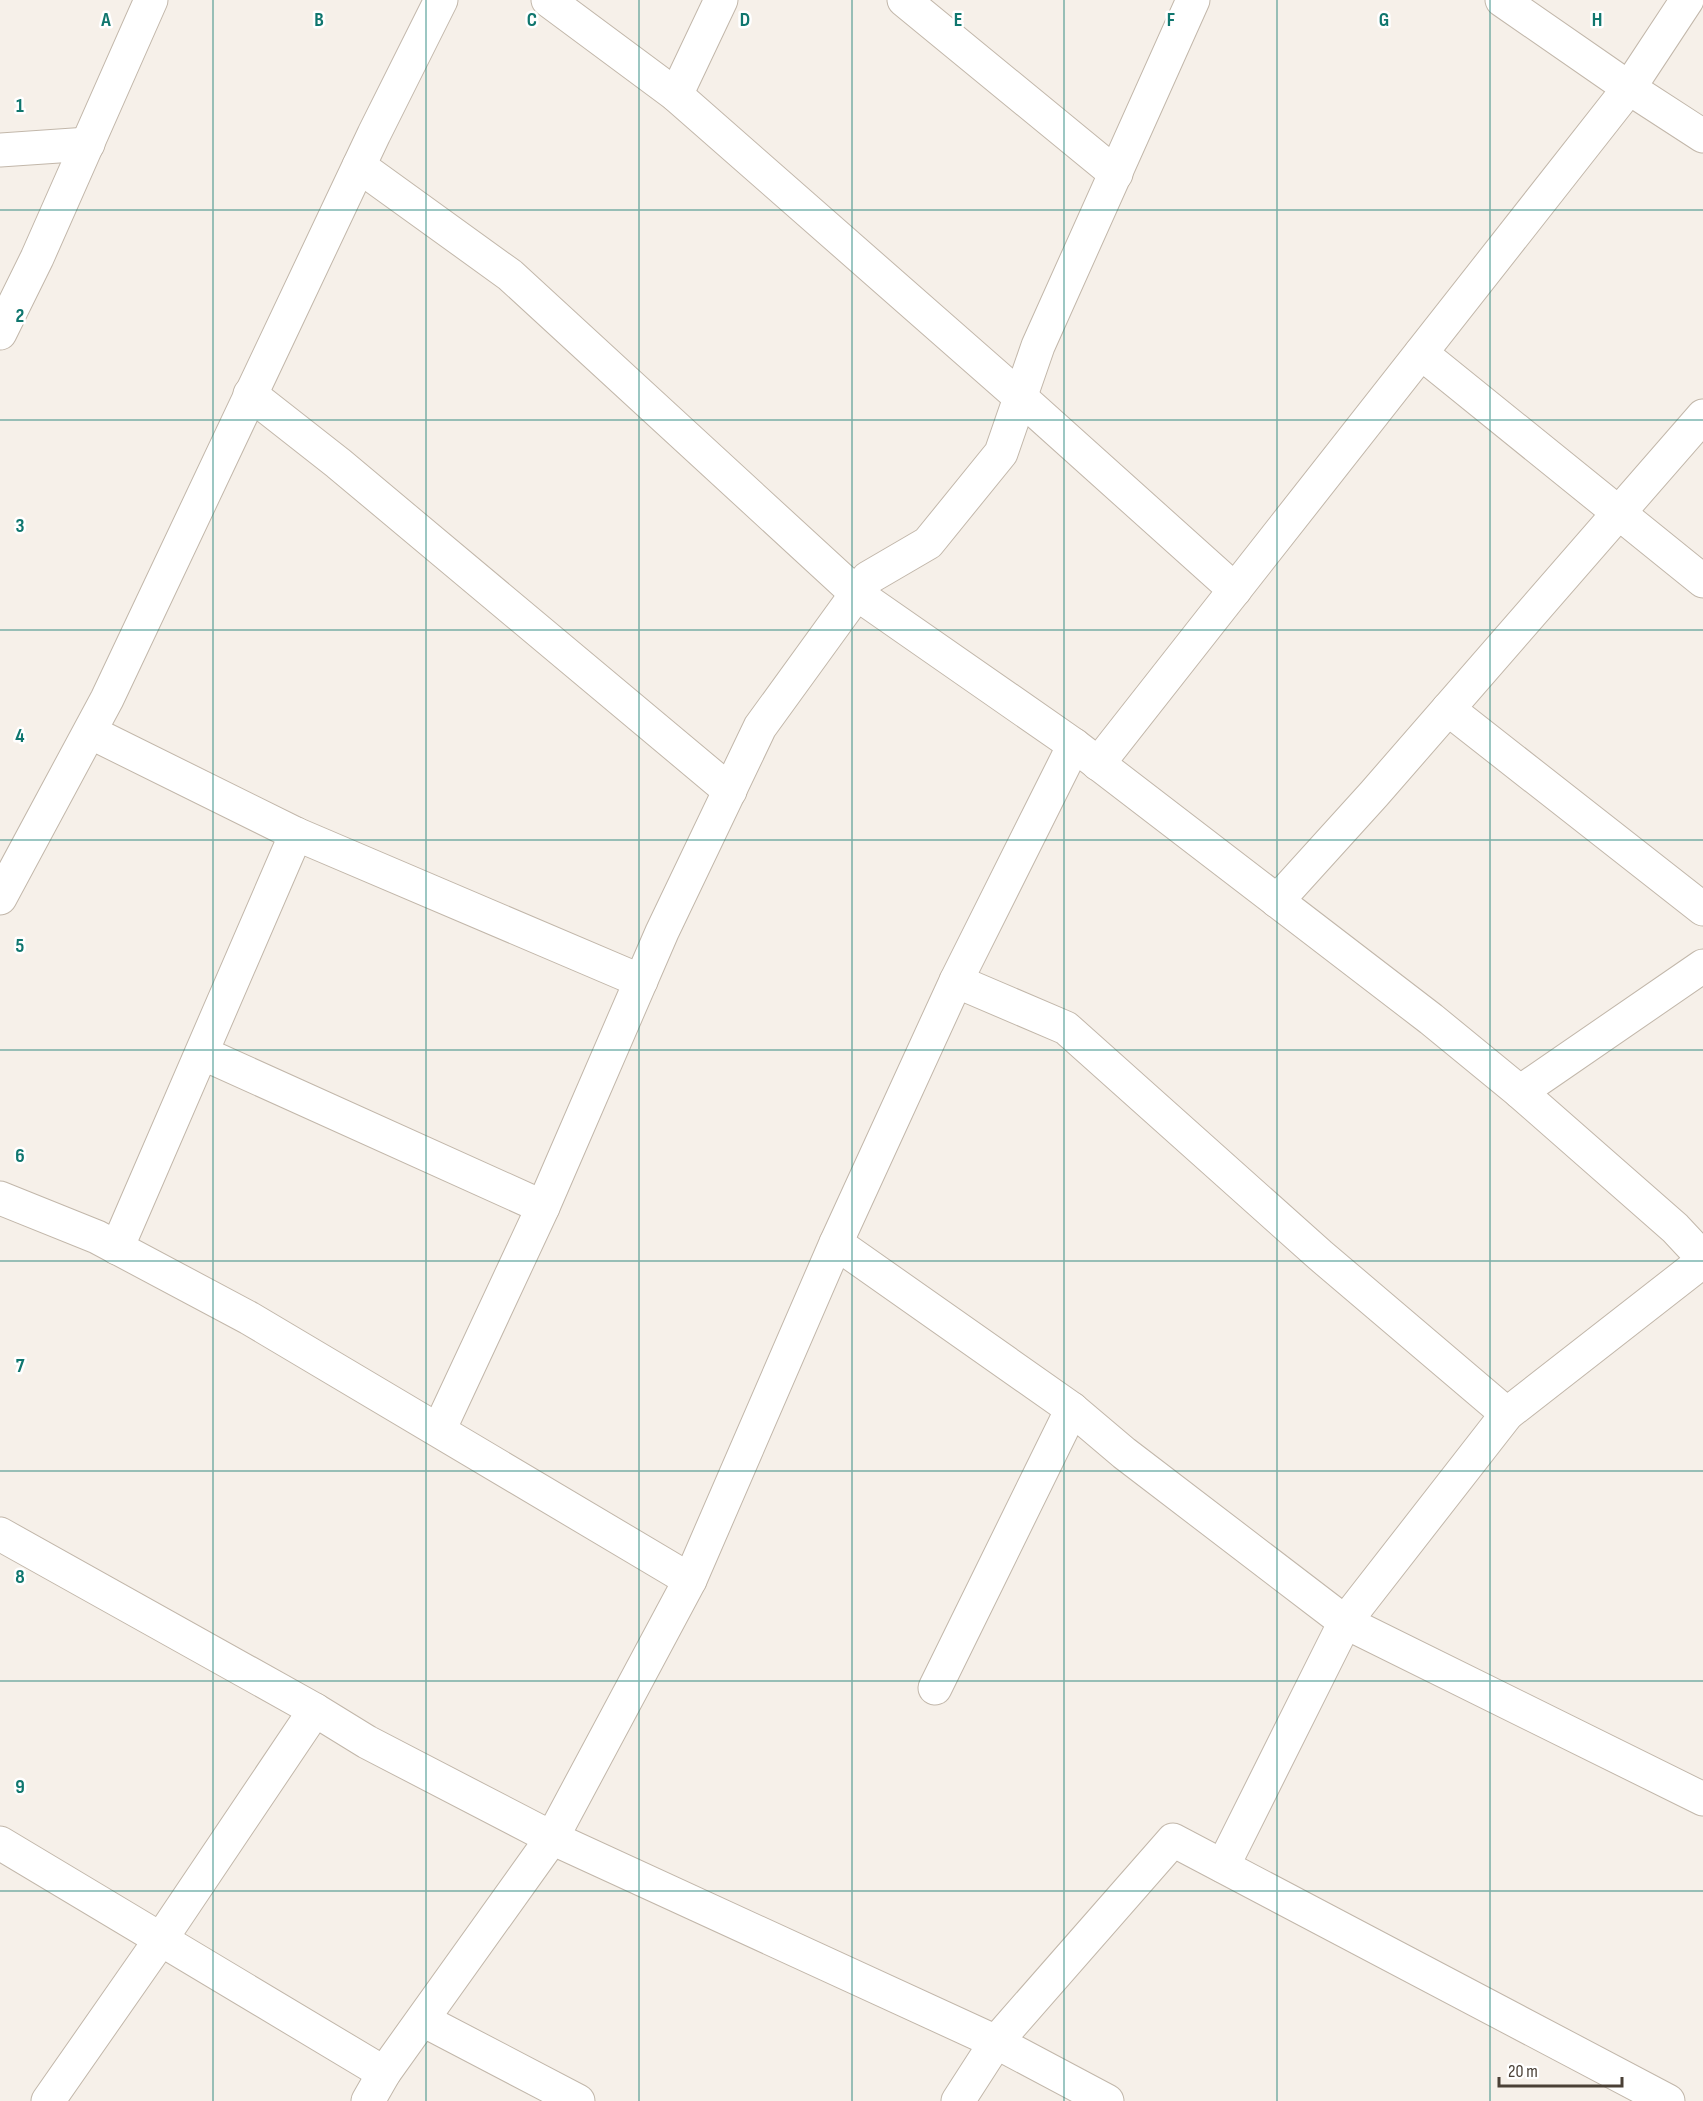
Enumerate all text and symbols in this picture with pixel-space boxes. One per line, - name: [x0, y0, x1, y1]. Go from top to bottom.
- text: A: [100, 8, 111, 32]
- text: B: [314, 8, 324, 32]
- text: C: [527, 8, 537, 32]
- text: D: [740, 8, 750, 32]
- text: E: [954, 8, 962, 32]
- text: F: [1167, 8, 1175, 32]
- text: G: [1379, 8, 1389, 32]
- text: H: [1592, 8, 1602, 32]
- text: 1: [16, 94, 24, 118]
- text: 2: [16, 304, 24, 328]
- text: 3: [16, 514, 25, 538]
- text: 4: [15, 724, 25, 748]
- text: 5: [16, 934, 25, 958]
- text: 6: [15, 1144, 25, 1168]
- text: 7: [16, 1354, 25, 1378]
- text: 8: [15, 1565, 25, 1589]
- text: 9: [15, 1775, 25, 1799]
- scale bar: [1499, 2050, 1622, 2088]
- text: 20 m: [1508, 2061, 1538, 2082]

